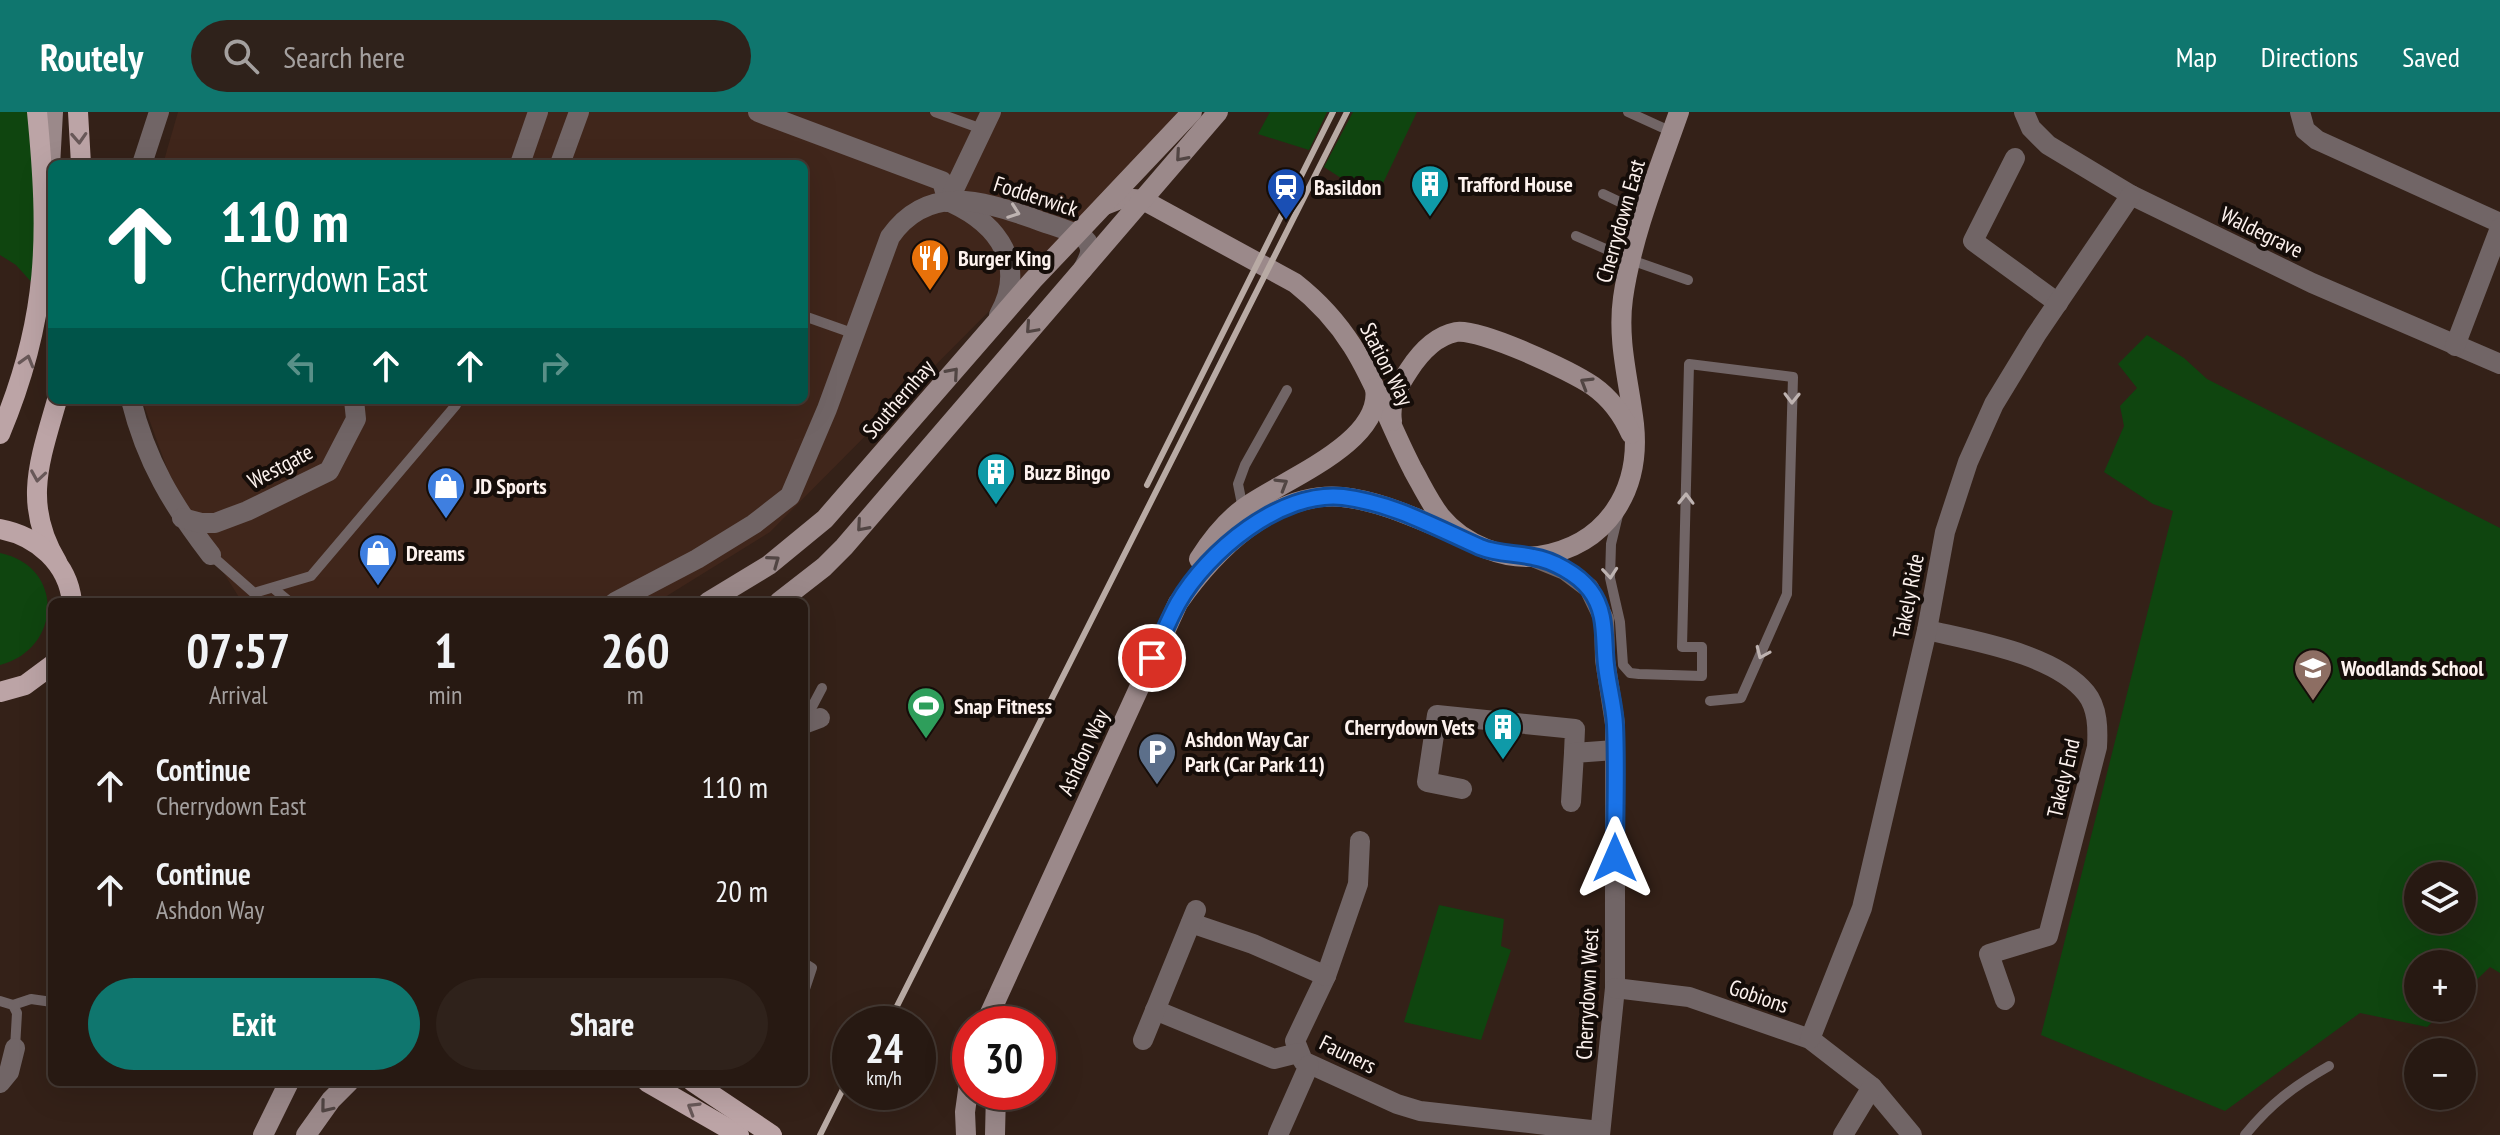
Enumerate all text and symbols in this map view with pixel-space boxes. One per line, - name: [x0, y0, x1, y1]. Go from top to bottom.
- search box: [191, 20, 751, 92]
- text: Routely: [40, 32, 143, 81]
- icon: search: [219, 34, 263, 78]
- text: Search here: [283, 37, 405, 76]
- text: Map: [2176, 38, 2217, 75]
- text: Directions: [2261, 38, 2358, 75]
- text: Saved: [2402, 38, 2460, 75]
- one-way arrow: [70, 132, 87, 145]
- one-way arrow: [1176, 147, 1190, 162]
- street label: Cherrydown East: [1589, 156, 1651, 286]
- building icon: Trafford House: [1409, 163, 1451, 218]
- station icon: Basildon: [1265, 166, 1307, 221]
- street label: Fodderwick: [990, 169, 1082, 223]
- place label: Trafford House: [1458, 170, 1573, 198]
- place label: Basildon: [1314, 173, 1381, 201]
- text: 110 m: [220, 185, 349, 257]
- icon: ahead: [88, 192, 192, 296]
- street label: Waldegrave: [2216, 200, 2308, 264]
- one-way arrow: [1006, 202, 1020, 219]
- restaurant icon: Burger King: [909, 237, 951, 292]
- place label: Burger King: [958, 244, 1051, 272]
- text: Cherrydown East: [220, 255, 428, 302]
- street label: Station Way: [1354, 318, 1420, 411]
- one-way arrow: [1026, 319, 1040, 334]
- icon: left: [280, 344, 324, 388]
- icon: ahead: [364, 344, 408, 388]
- icon: ahead: [448, 344, 492, 388]
- icon: right: [532, 344, 576, 388]
- street label: Southernhay: [856, 353, 940, 444]
- one-way arrow: [17, 354, 34, 368]
- one-way arrow: [943, 367, 957, 382]
- one-way arrow: [1580, 377, 1595, 393]
- one-way arrow: [1784, 392, 1801, 405]
- street label: Westgate: [243, 437, 317, 495]
- building icon: Buzz Bingo: [975, 451, 1017, 506]
- place label: Buzz Bingo: [1024, 458, 1111, 486]
- shop icon: JD Sports: [425, 465, 467, 520]
- one-way arrow: [30, 469, 47, 482]
- place label: JD Sports: [473, 472, 547, 500]
- one-way arrow: [1273, 478, 1288, 494]
- one-way arrow: [1677, 492, 1694, 505]
- one-way arrow: [857, 517, 872, 531]
- shop icon: Dreams: [357, 532, 399, 587]
- place label: Dreams: [406, 539, 465, 567]
- street label: Takely Ride: [1886, 551, 1930, 641]
- one-way arrow: [766, 556, 780, 571]
- one-way arrow: [1601, 567, 1618, 580]
- text: 07:57: [186, 619, 290, 681]
- text: 1: [434, 619, 457, 681]
- text: 260: [601, 619, 670, 681]
- pin: [1118, 624, 1186, 692]
- icon: arrive: [1130, 636, 1174, 680]
- one-way arrow: [1756, 644, 1772, 659]
- school or university icon: Woodlands School: [2292, 647, 2334, 702]
- place label: Woodlands School: [2340, 654, 2484, 682]
- text: Arrival: [209, 678, 268, 711]
- text: min: [428, 678, 462, 711]
- text: m: [627, 678, 644, 711]
- sports icon: Snap Fitness: [905, 685, 947, 740]
- place label: Snap Fitness: [954, 692, 1053, 720]
- street label: Ashdon Way: [1051, 704, 1115, 799]
- building icon: Cherrydown Vets: [1482, 706, 1524, 761]
- place label: Cherrydown Vets: [1344, 713, 1475, 741]
- place label: Ashdon Way Car Park (Car Park 11): [1184, 725, 1325, 778]
- parking icon: Ashdon Way Car Park (Car Park 11): [1136, 731, 1178, 786]
- street label: Takely End: [2040, 736, 2086, 820]
- text: Continue: [156, 750, 251, 789]
- icon: ahead: [88, 764, 132, 808]
- text: 110 m: [702, 767, 768, 806]
- text: Cherrydown East: [156, 789, 306, 822]
- position arrow: [1573, 816, 1657, 900]
- text: Continue: [156, 854, 251, 893]
- map controls: [2404, 862, 2476, 1110]
- button: layers: [2404, 862, 2476, 934]
- icon: ahead: [88, 868, 132, 912]
- text: 20 m: [715, 871, 768, 910]
- text: Ashdon Way: [156, 893, 264, 926]
- street label: Cherrydown West: [1570, 928, 1604, 1060]
- button: +: [2404, 950, 2476, 1022]
- street label: Gobions: [1725, 973, 1793, 1019]
- button: Exit: [88, 978, 420, 1070]
- button: Share: [436, 978, 768, 1070]
- speed limit sign: 30: [952, 1006, 1056, 1110]
- text: 24: [865, 1022, 903, 1074]
- street label: Fauners: [1315, 1028, 1381, 1080]
- button: −: [2404, 1038, 2476, 1110]
- text: km/h: [866, 1065, 902, 1091]
- one-way arrow: [321, 1098, 336, 1112]
- one-way arrow: [688, 1102, 702, 1118]

